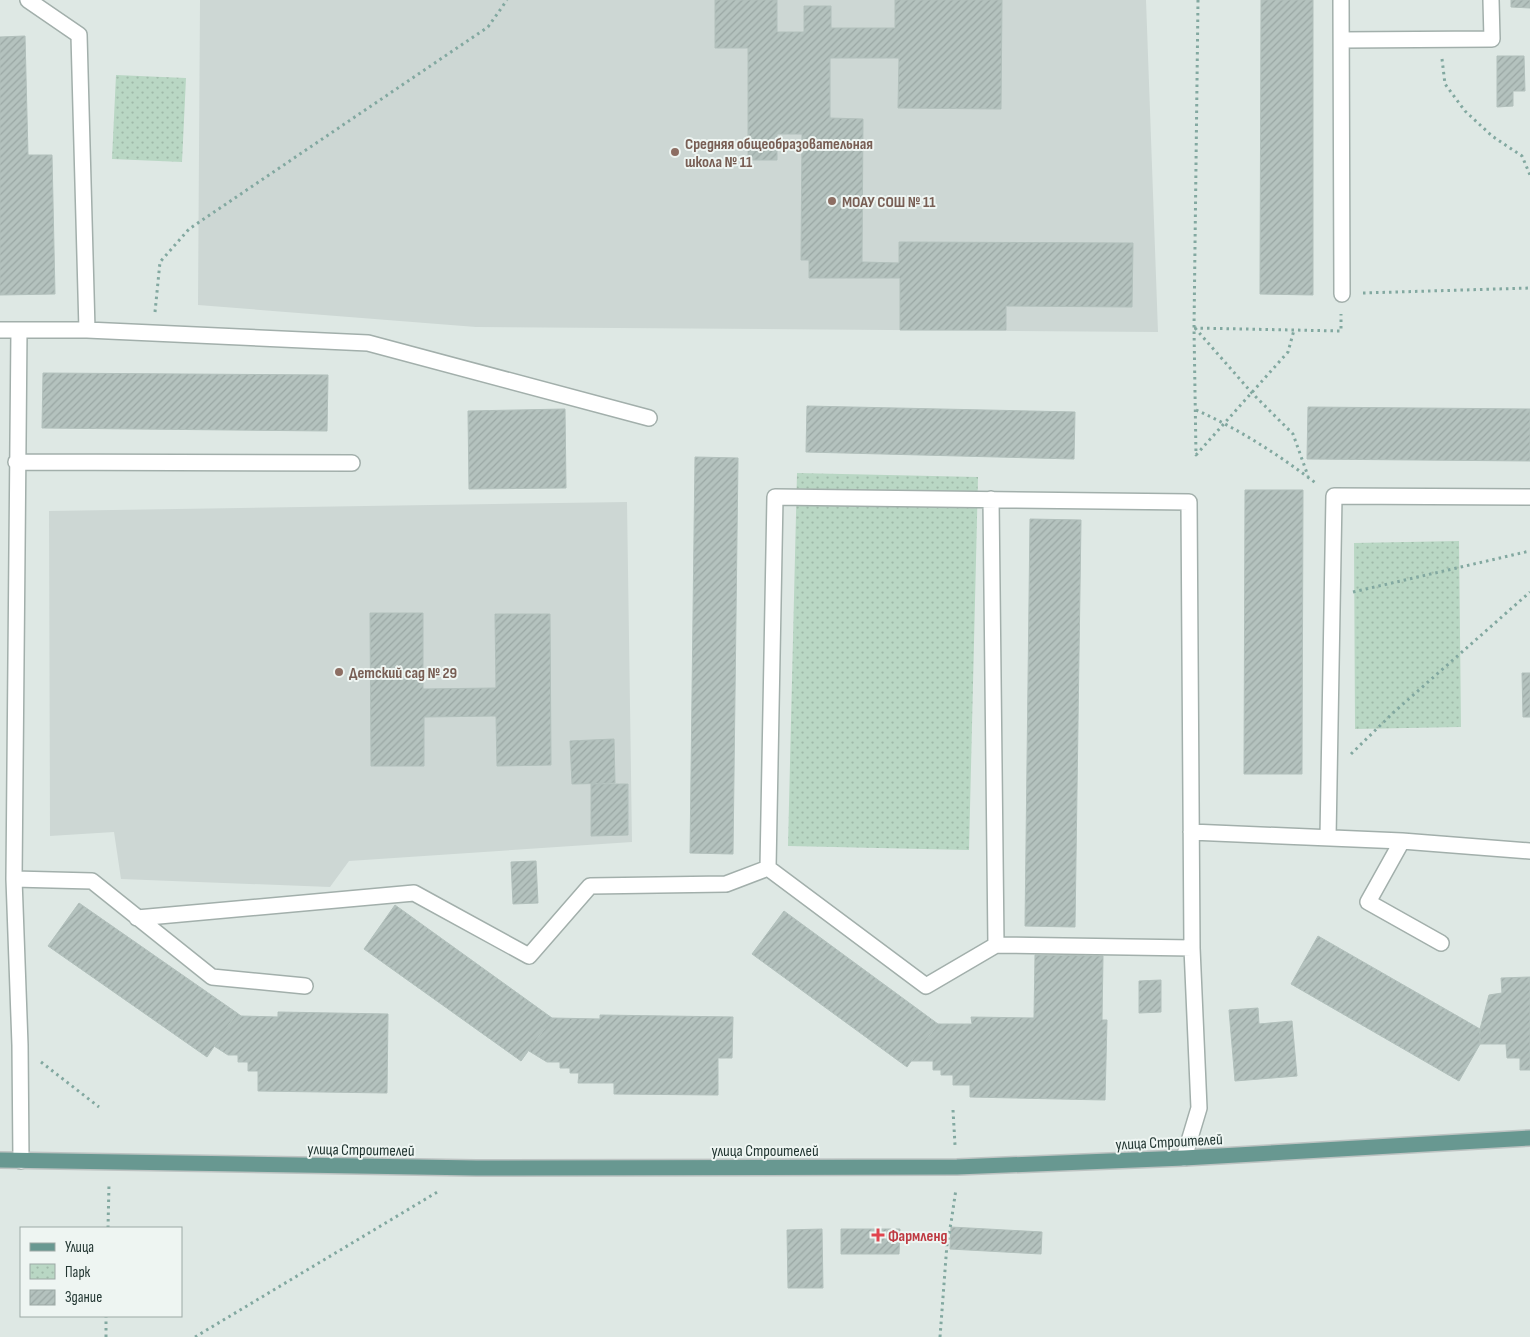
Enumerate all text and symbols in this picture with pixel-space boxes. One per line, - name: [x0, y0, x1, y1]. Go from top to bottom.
- place label: Средняя общеобразовательная школа № 11: [685, 135, 873, 172]
- marker: Средняя общеобразовательная школа № 11: [669, 146, 681, 158]
- place label: МОАУ СОШ № 11: [842, 193, 936, 212]
- marker: МОАУ СОШ № 11: [826, 195, 838, 207]
- place label: Детский сад № 29: [349, 664, 457, 683]
- marker: Детский сад № 29: [333, 666, 345, 678]
- street label: улица Строителей: [1115, 1130, 1223, 1155]
- street label: улица Строителей: [307, 1140, 415, 1161]
- street label: улица Строителей: [711, 1142, 819, 1161]
- legend: [20, 1227, 182, 1317]
- place label: Фармленд: [888, 1227, 947, 1246]
- marker: Фармленд: [872, 1229, 884, 1241]
- text: Улица: [65, 1238, 94, 1257]
- text: Парк: [65, 1263, 91, 1282]
- text: Здание: [65, 1288, 102, 1307]

